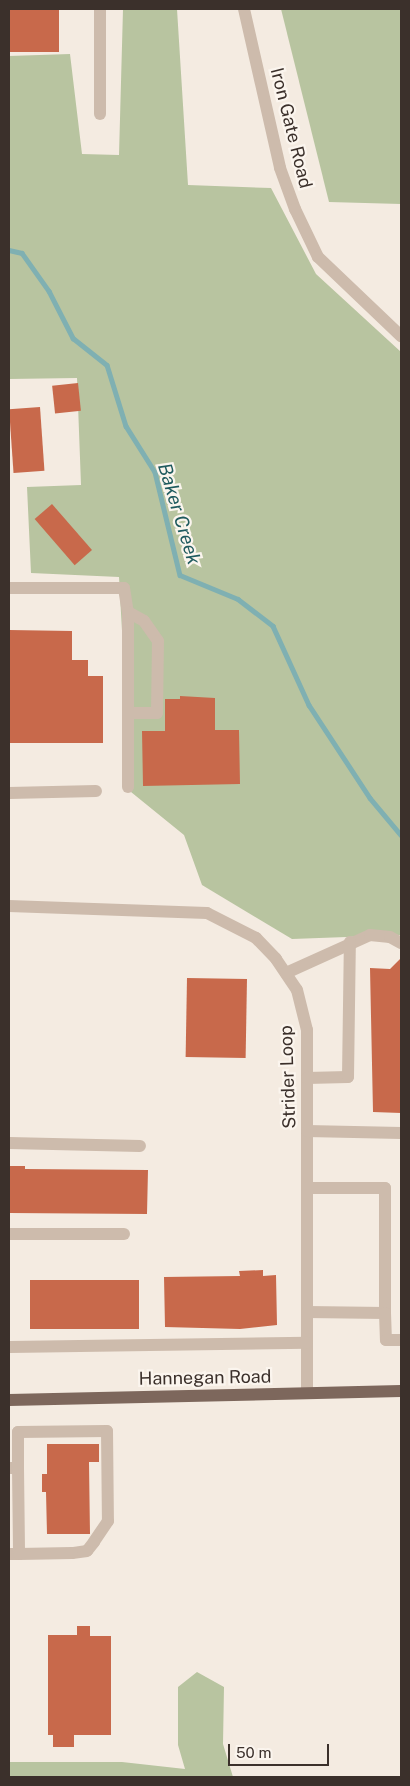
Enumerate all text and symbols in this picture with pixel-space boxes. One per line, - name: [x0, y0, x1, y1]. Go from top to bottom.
- street label: Iron Gate Road: [266, 65, 316, 191]
- water label: Baker Creek: [153, 460, 205, 568]
- street label: Strider Loop: [275, 1025, 301, 1129]
- street label: Hannegan Road: [138, 1366, 272, 1390]
- scale bar: [230, 1734, 331, 1766]
- text: 50 m: [236, 1744, 271, 1761]

